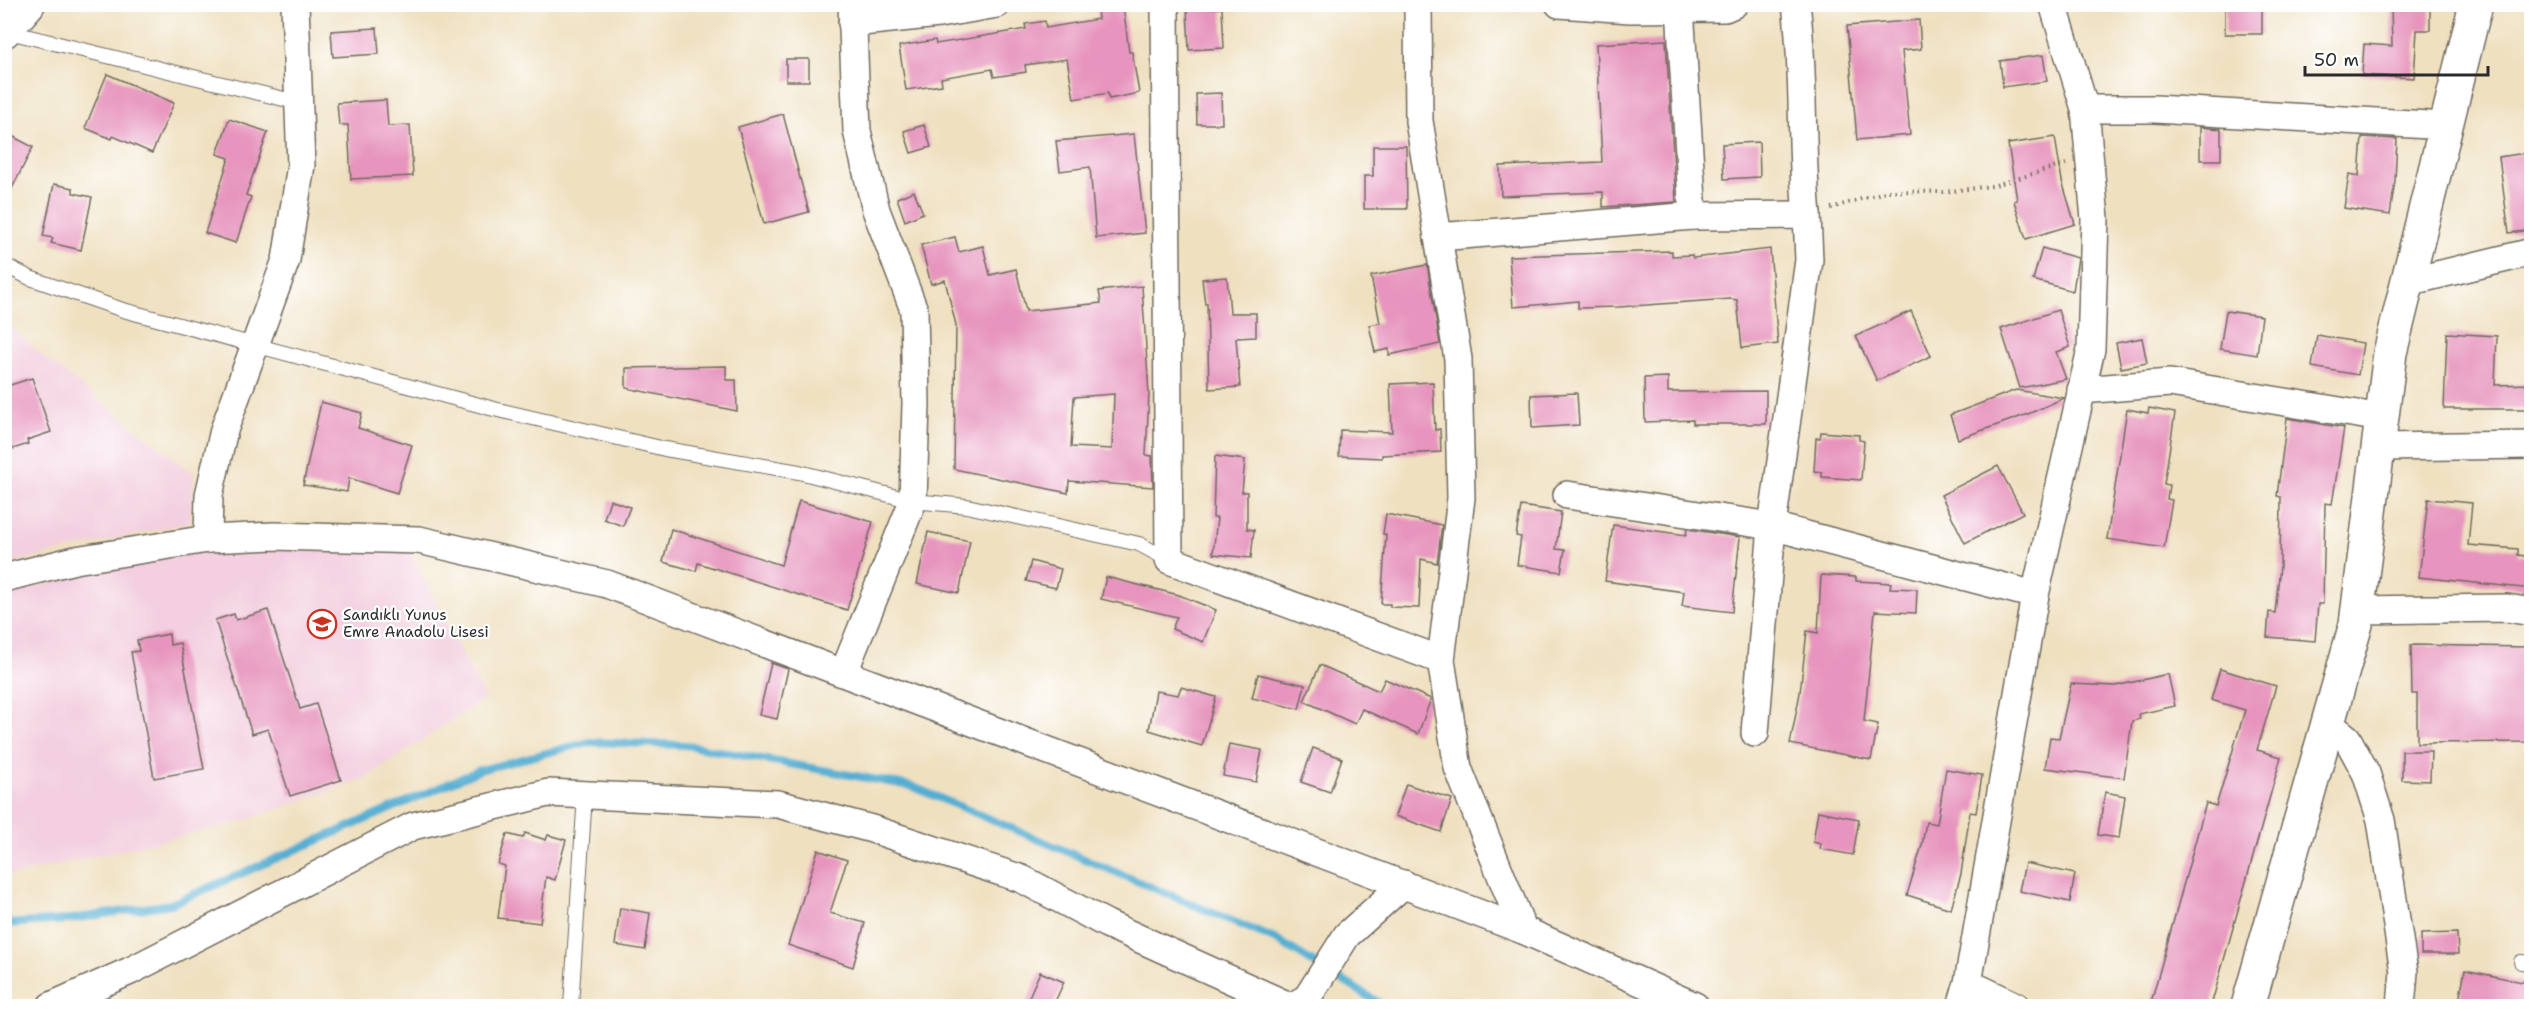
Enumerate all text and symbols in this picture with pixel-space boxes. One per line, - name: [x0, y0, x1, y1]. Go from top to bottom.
- scale bar: [2305, 39, 2488, 77]
- text: 50 m: [2314, 48, 2359, 72]
- place label: Sandıklı Yunus Emre Anadolu Lisesi: [343, 605, 489, 642]
- school or university icon: Sandıklı Yunus Emre Anadolu Lisesi: [306, 608, 338, 640]

